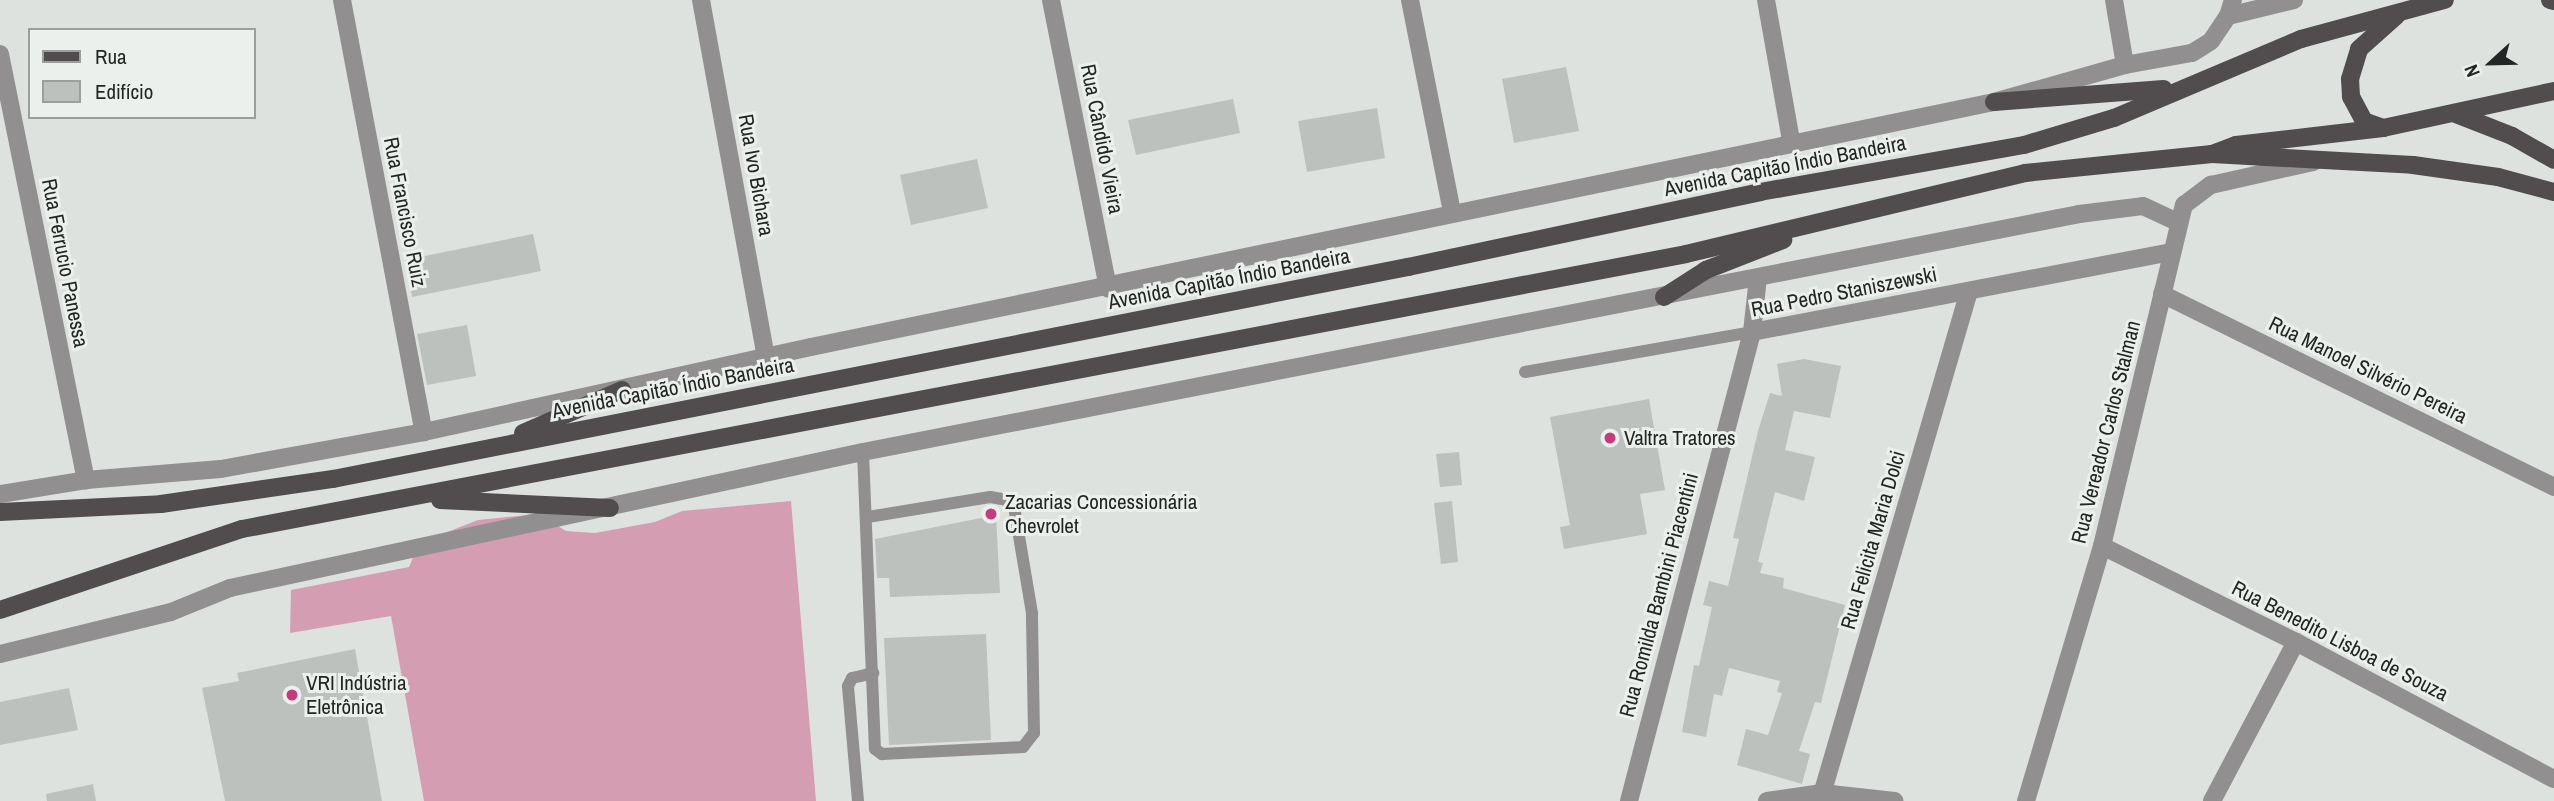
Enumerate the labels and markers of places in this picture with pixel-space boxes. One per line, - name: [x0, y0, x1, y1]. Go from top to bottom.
- place label: Valtra Tratores: [1624, 425, 1736, 451]
- marker: Valtra Tratores: [1602, 430, 1618, 446]
- place label: Zacarias Concessionária Chevrolet: [1005, 489, 1197, 539]
- marker: Zacarias Concessionária Chevrolet: [983, 506, 999, 522]
- place label: VRI Indústria Eletrônica: [306, 670, 407, 720]
- marker: VRI Indústria Eletrônica: [284, 687, 300, 703]

